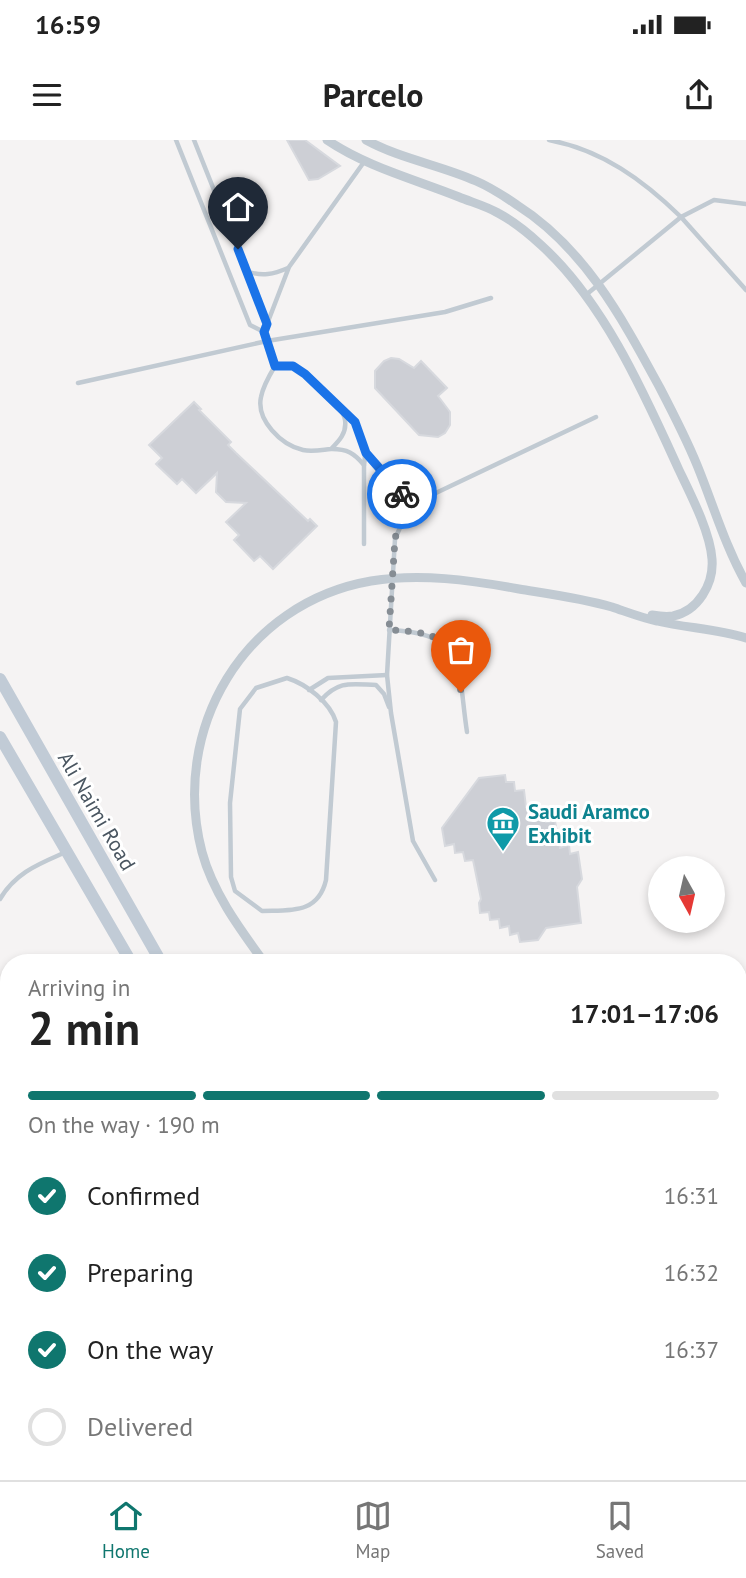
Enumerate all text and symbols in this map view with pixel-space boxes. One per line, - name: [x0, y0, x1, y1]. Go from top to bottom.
- text: 16:59: [35, 8, 101, 41]
- text: Parcelo: [323, 74, 423, 116]
- icon: menu: [28, 76, 66, 114]
- icon: share: [680, 76, 718, 114]
- pin: [208, 177, 268, 249]
- icon: home: [219, 188, 257, 226]
- courier: [367, 459, 437, 529]
- icon: bike: [383, 475, 421, 513]
- pin: [431, 620, 491, 692]
- icon: bag: [442, 631, 480, 669]
- street label: Ali Naimi Road: [52, 747, 142, 875]
- place label: Saudi Aramco Exhibit: [528, 798, 650, 849]
- museum icon: Saudi Aramco Exhibit: [484, 804, 522, 853]
- north arrow: [648, 856, 724, 933]
- map controls: [648, 856, 725, 933]
- text: Arriving in: [28, 973, 130, 1002]
- text: 17:01–17:06: [570, 997, 719, 1030]
- text: 2 min: [28, 998, 140, 1058]
- text: On the way · 190 m: [28, 1110, 220, 1139]
- icon: check: [28, 1177, 66, 1215]
- text: Confirmed: [87, 1179, 200, 1212]
- text: 16:31: [664, 1181, 719, 1210]
- icon: check: [28, 1254, 66, 1292]
- text: Preparing: [87, 1256, 194, 1289]
- text: 16:32: [664, 1258, 719, 1287]
- icon: check: [28, 1331, 66, 1369]
- text: On the way: [87, 1333, 213, 1366]
- text: 16:37: [664, 1335, 719, 1364]
- text: Delivered: [87, 1410, 193, 1443]
- tab: Home: [102, 1497, 150, 1563]
- tab: Map: [354, 1497, 392, 1563]
- tab: Saved: [596, 1497, 644, 1563]

